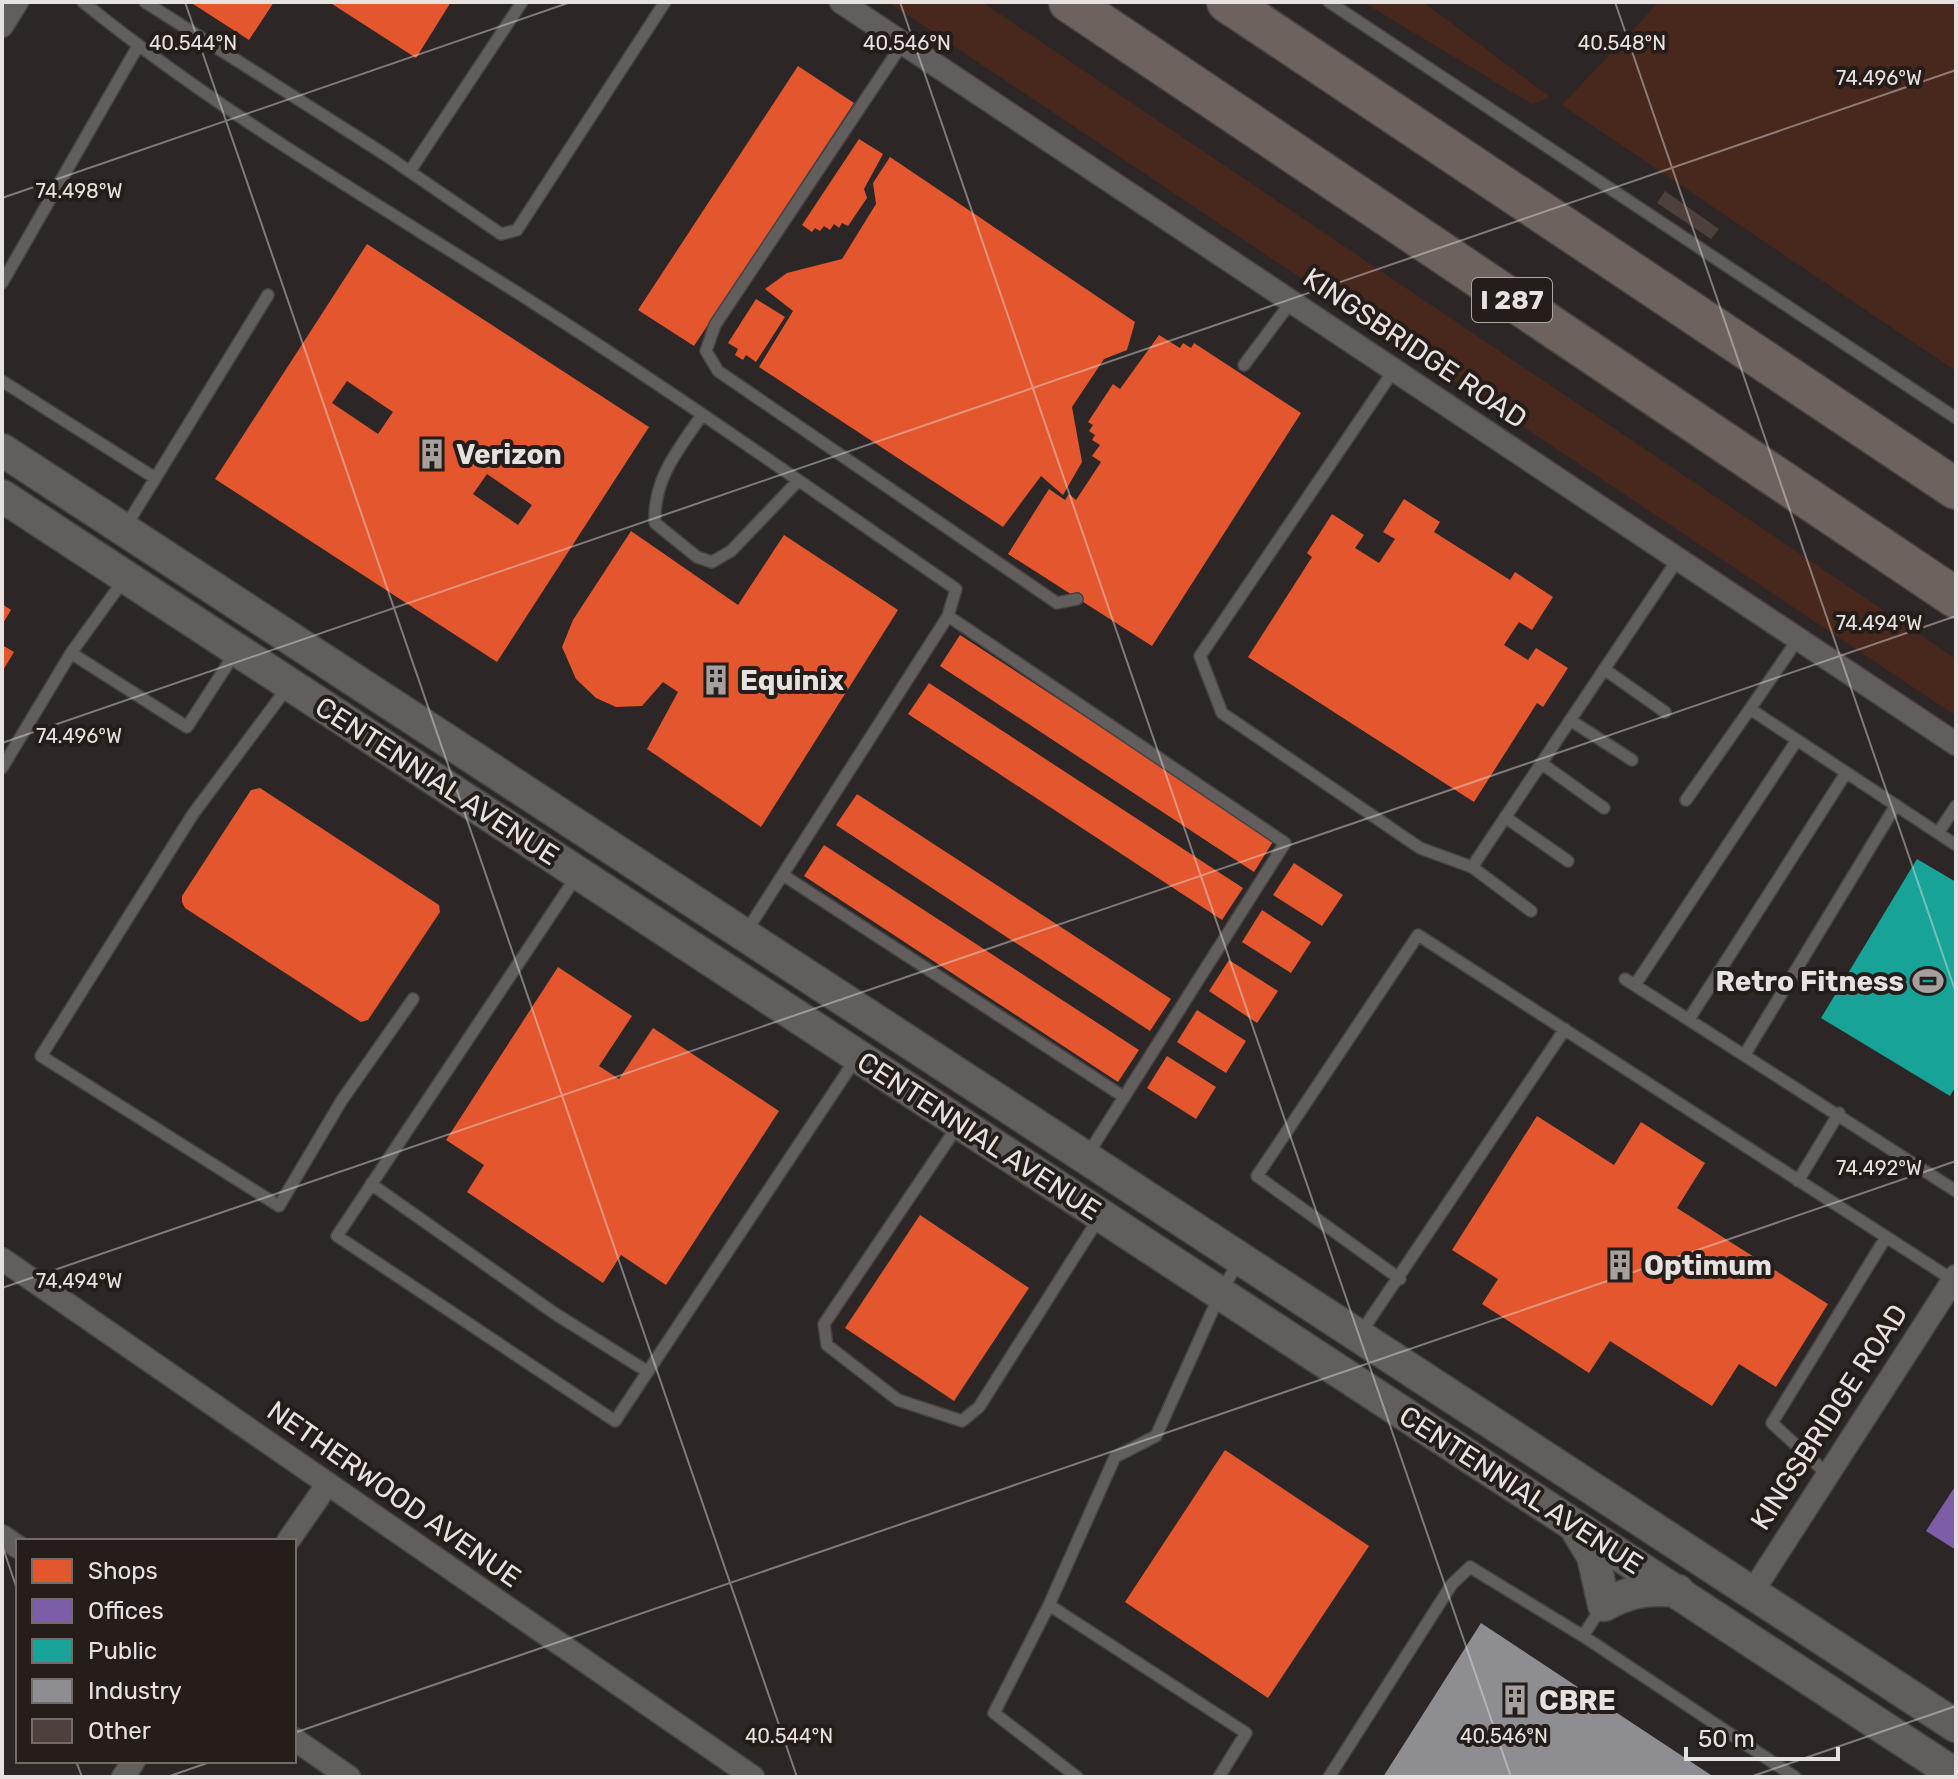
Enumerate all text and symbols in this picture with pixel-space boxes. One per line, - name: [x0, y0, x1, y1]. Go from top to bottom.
- text: 40.544°N: [149, 31, 237, 55]
- text: 40.546°N: [863, 31, 951, 55]
- text: 40.548°N: [1578, 31, 1666, 55]
- text: 74.496°W: [1836, 66, 1922, 90]
- text: 74.498°W: [35, 179, 123, 203]
- street label: KINGSBRIDGE ROAD: [1297, 261, 1533, 435]
- road number: I 287: [1472, 278, 1552, 322]
- building icon: Verizon: [415, 437, 449, 471]
- place label: Verizon: [456, 438, 562, 471]
- text: 74.494°W: [1836, 611, 1922, 635]
- building icon: Equinix: [699, 663, 733, 697]
- place label: Equinix: [740, 664, 844, 697]
- street label: CENTENNIAL AVENUE: [309, 690, 565, 872]
- text: 74.496°W: [36, 724, 122, 748]
- sports icon: Retro Fitness: [1911, 964, 1945, 998]
- place label: Retro Fitness: [1716, 965, 1904, 998]
- street label: CENTENNIAL AVENUE: [851, 1045, 1107, 1227]
- text: 74.492°W: [1836, 1156, 1922, 1180]
- building icon: Optimum: [1603, 1248, 1637, 1282]
- place label: Optimum: [1644, 1249, 1772, 1282]
- text: 74.494°W: [36, 1269, 122, 1293]
- street label: KINGSBRIDGE ROAD: [1744, 1298, 1914, 1536]
- street label: NETHERWOOD AVENUE: [261, 1394, 527, 1594]
- street label: CENTENNIAL AVENUE: [1393, 1399, 1649, 1581]
- legend: [16, 1539, 296, 1763]
- text: Shops: [88, 1557, 158, 1585]
- text: Offices: [88, 1597, 164, 1625]
- text: Public: [88, 1637, 157, 1665]
- text: Industry: [88, 1677, 182, 1705]
- building icon: CBRE: [1498, 1683, 1532, 1717]
- place label: CBRE: [1539, 1684, 1616, 1717]
- scale bar: [1686, 1711, 1838, 1761]
- text: Other: [88, 1717, 151, 1745]
- text: 40.544°N: [745, 1724, 833, 1748]
- text: 40.546°N: [1460, 1724, 1548, 1748]
- text: 50 m: [1698, 1725, 1755, 1753]

